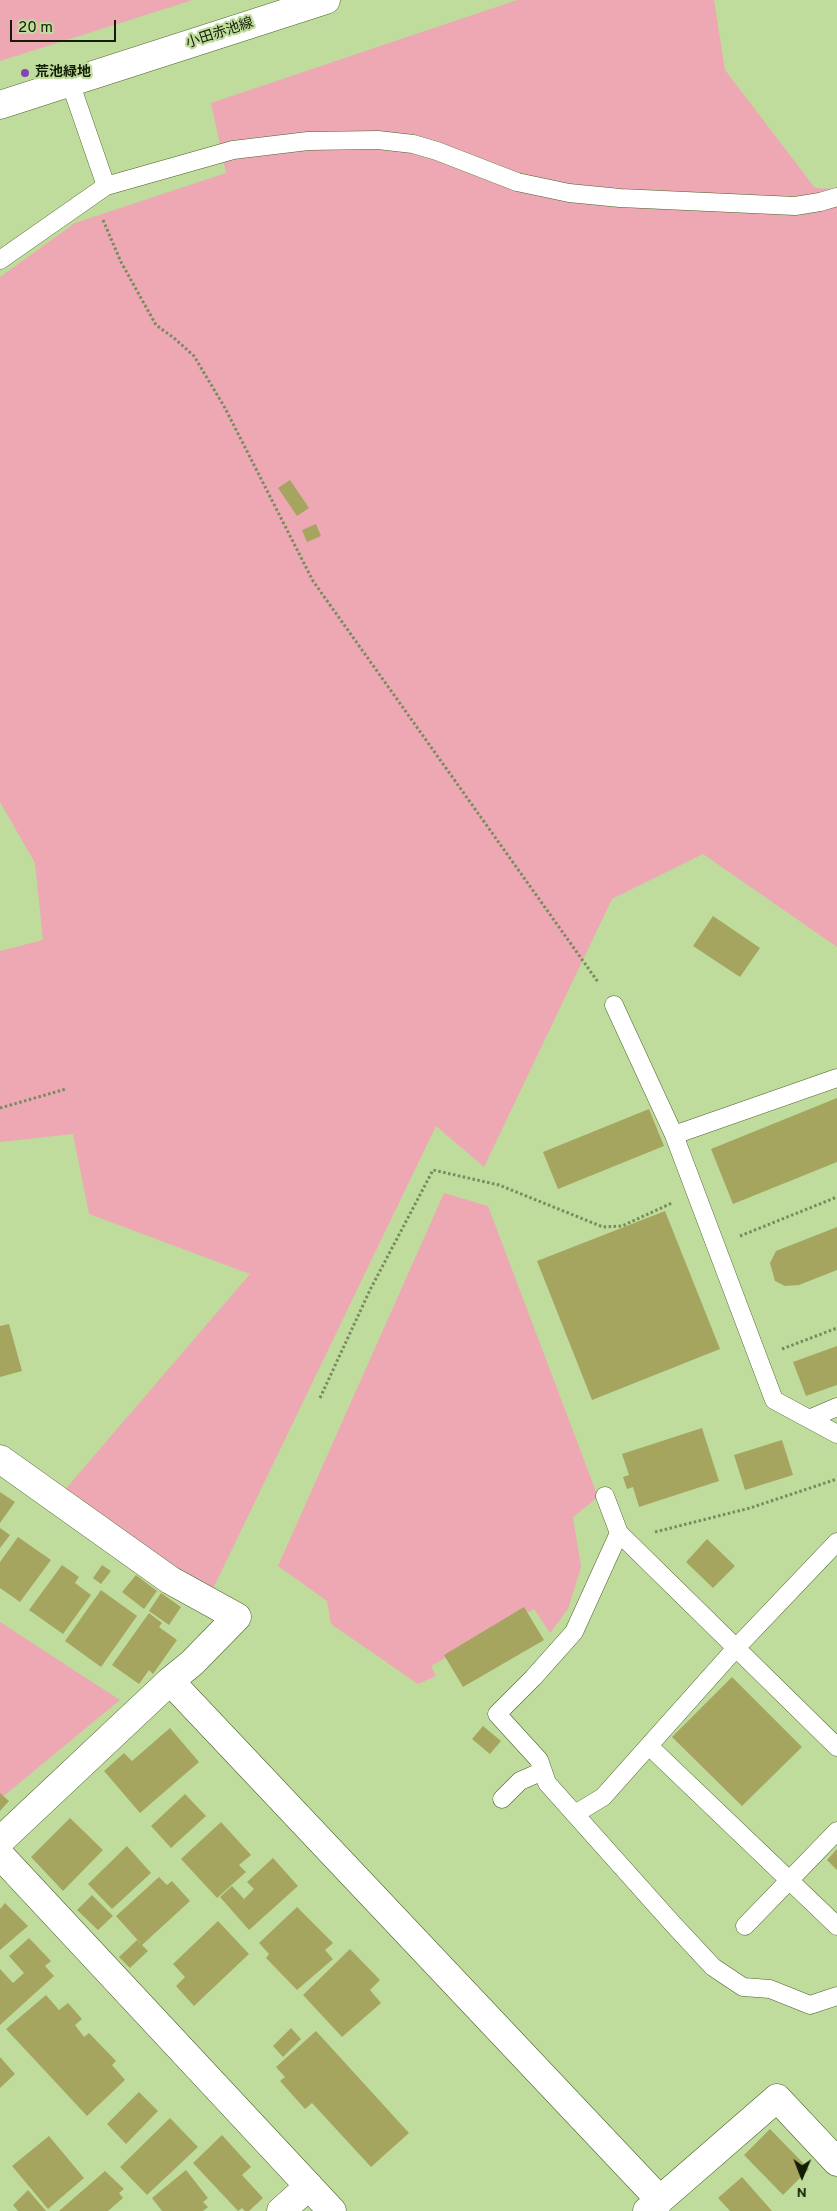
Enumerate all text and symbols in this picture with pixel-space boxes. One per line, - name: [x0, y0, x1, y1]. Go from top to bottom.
- scale bar: [12, 10, 119, 42]
- street label: 小田赤池線: [184, 15, 256, 53]
- text: 20 m: [18, 19, 53, 38]
- place label: 荒池緑地: [35, 65, 91, 81]
- marker: 荒池緑地: [19, 67, 31, 79]
- north arrow: [777, 2151, 827, 2201]
- text: N: [797, 2183, 807, 2200]

